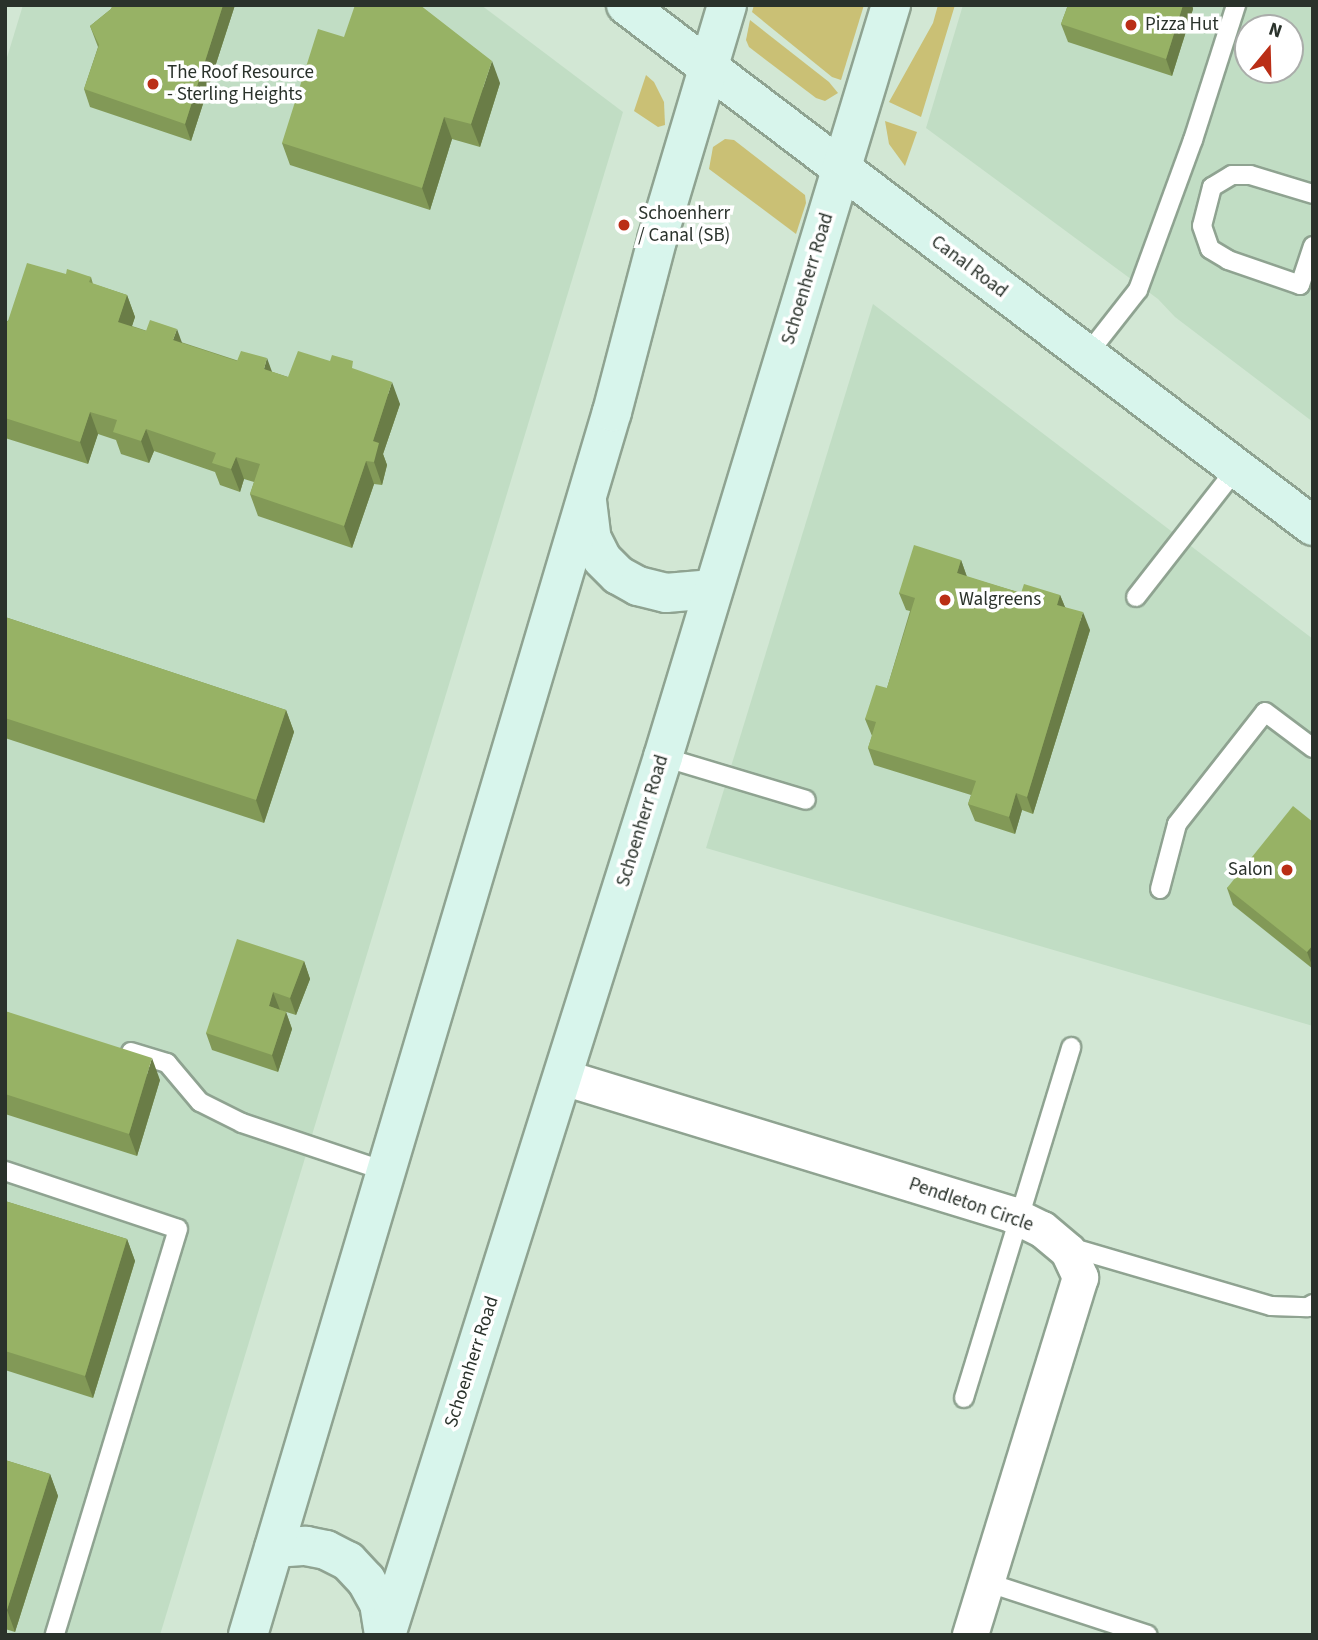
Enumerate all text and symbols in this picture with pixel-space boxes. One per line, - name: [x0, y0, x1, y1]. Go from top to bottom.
- place label: Pizza Hut: [1145, 14, 1219, 36]
- north arrow: [1234, 14, 1304, 84]
- text: N: [1265, 16, 1286, 45]
- marker: Pizza Hut: [1123, 17, 1139, 33]
- place label: The Roof Resource - Sterling Heights: [167, 62, 314, 106]
- marker: The Roof Resource - Sterling Heights: [145, 76, 161, 92]
- place label: Schoenherr / Canal (SB): [638, 203, 730, 247]
- street label: Schoenherr Road: [777, 210, 839, 348]
- marker: Schoenherr / Canal (SB): [616, 217, 632, 233]
- street label: Canal Road: [926, 231, 1012, 303]
- place label: Walgreens: [959, 589, 1041, 611]
- marker: Walgreens: [937, 592, 953, 608]
- street label: Schoenherr Road: [612, 752, 674, 890]
- place label: Salon: [1228, 859, 1273, 881]
- marker: Salon: [1279, 862, 1295, 878]
- street label: Pendleton Circle: [906, 1173, 1036, 1237]
- street label: Schoenherr Road: [440, 1293, 504, 1431]

